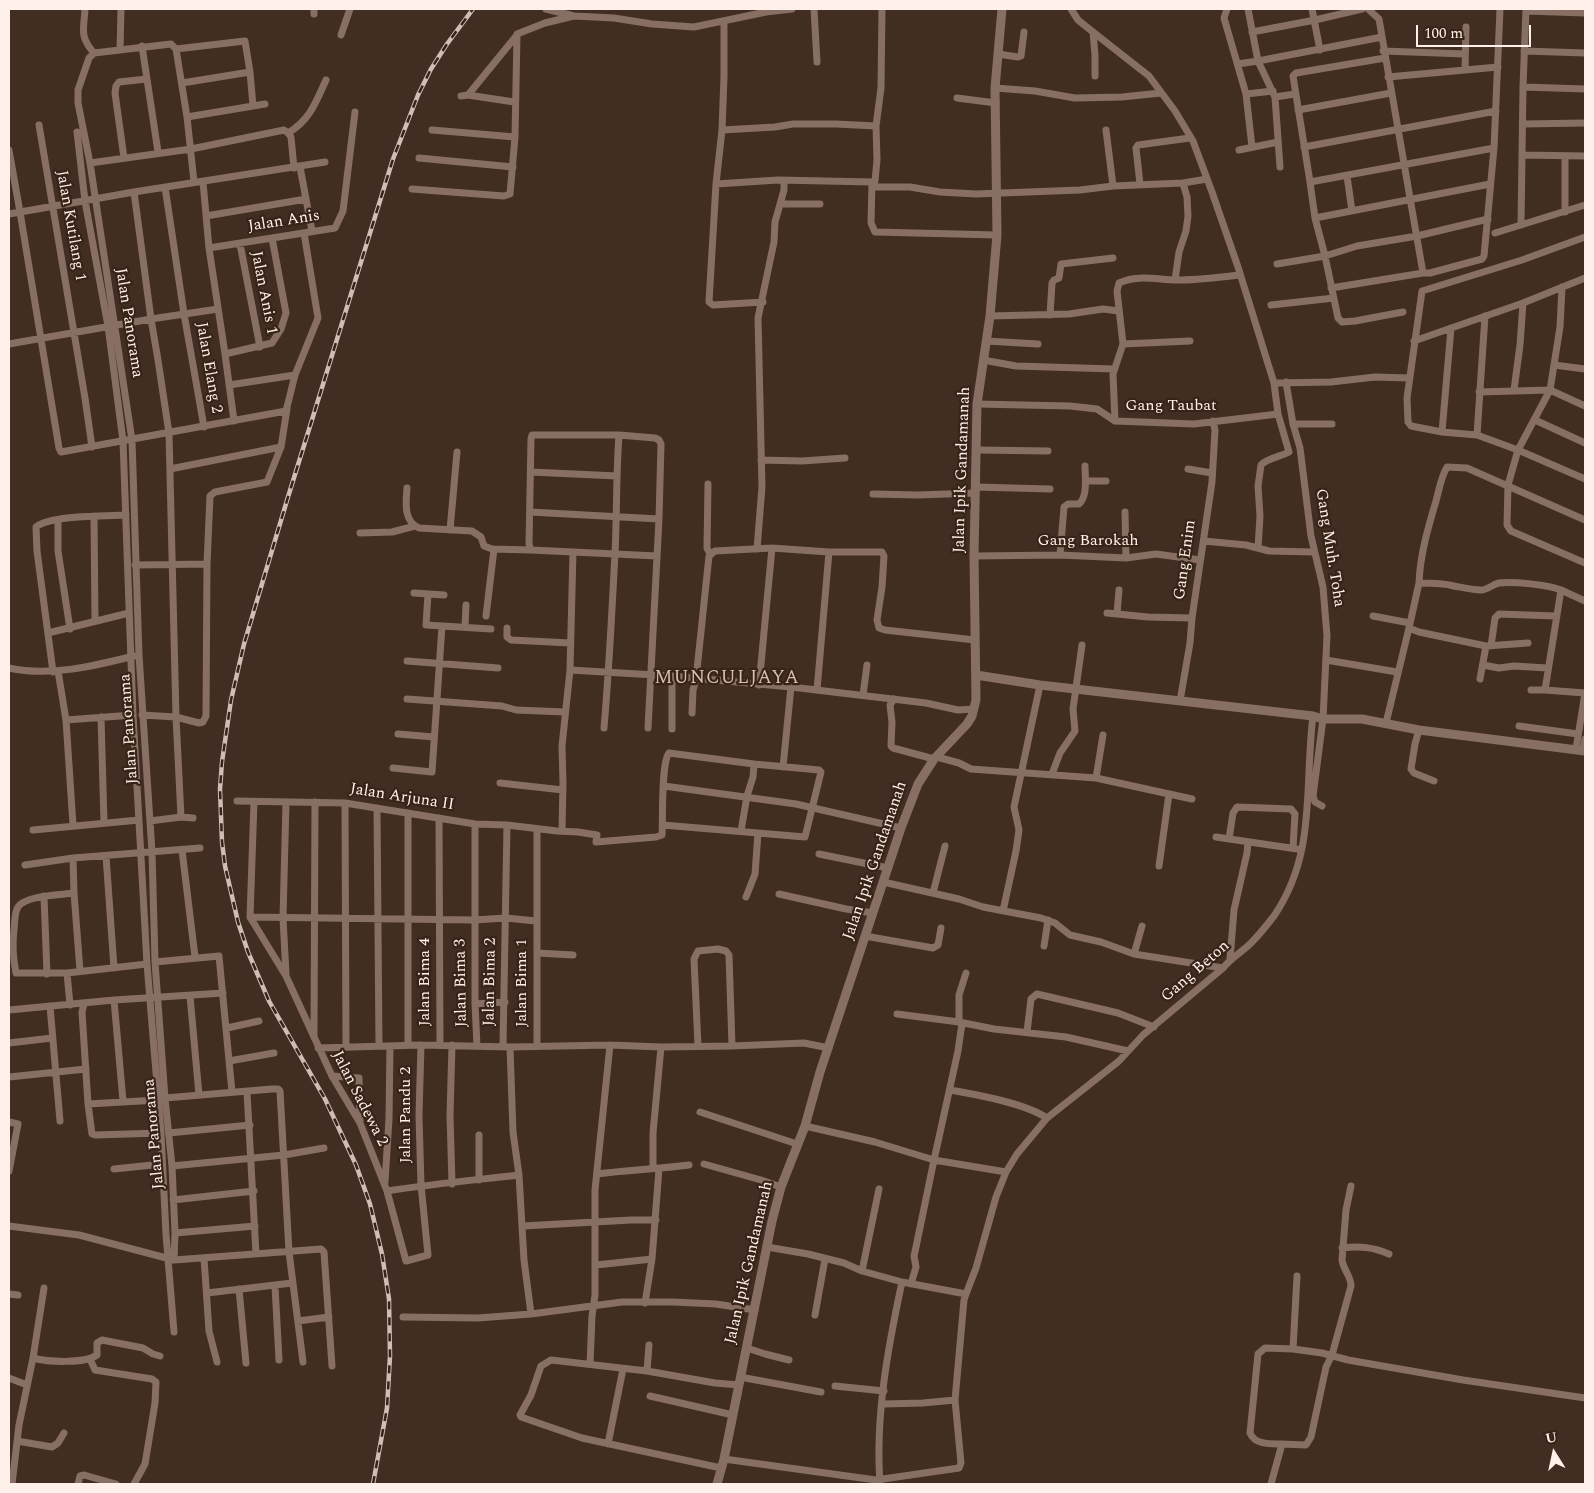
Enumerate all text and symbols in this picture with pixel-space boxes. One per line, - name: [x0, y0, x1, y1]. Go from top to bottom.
- scale bar: [1419, 15, 1534, 47]
- text: 100 m: [1424, 22, 1463, 45]
- street label: Jalan Kutilang 1: [51, 169, 89, 283]
- street label: Jalan Anis: [247, 207, 321, 237]
- street label: Jalan Anis 1: [246, 250, 280, 336]
- street label: Jalan Panorama: [110, 267, 146, 379]
- street label: Jalan Elang 2: [191, 321, 225, 415]
- street label: Jalan Ipik Gandamanah: [950, 386, 976, 554]
- street label: Gang Taubat: [1125, 397, 1217, 417]
- street label: Gang Muh. Toha: [1310, 488, 1348, 608]
- street label: Gang Enim: [1171, 519, 1201, 601]
- street label: Gang Barokah: [1037, 532, 1139, 552]
- district label: MUNCULJAYA: [653, 668, 801, 690]
- street label: Jalan Panorama: [117, 673, 143, 785]
- street label: Jalan Ipik Gandamanah: [840, 779, 912, 943]
- street label: Jalan Arjuna II: [349, 780, 455, 816]
- street label: Gang Beton: [1158, 937, 1234, 1007]
- street label: Jalan Bima 4: [416, 938, 436, 1026]
- street label: Jalan Bima 2: [481, 938, 501, 1026]
- street label: Jalan Bima 3: [452, 939, 472, 1027]
- street label: Jalan Bima 1: [513, 939, 533, 1027]
- street label: Jalan Sadewa 2: [327, 1048, 391, 1150]
- street label: Jalan Pandu 2: [397, 1067, 417, 1163]
- street label: Jalan Panorama: [141, 1078, 169, 1190]
- street label: Jalan Ipik Gandamanah: [722, 1180, 778, 1346]
- text: U: [1544, 1426, 1559, 1449]
- north arrow: [1529, 1428, 1579, 1478]

